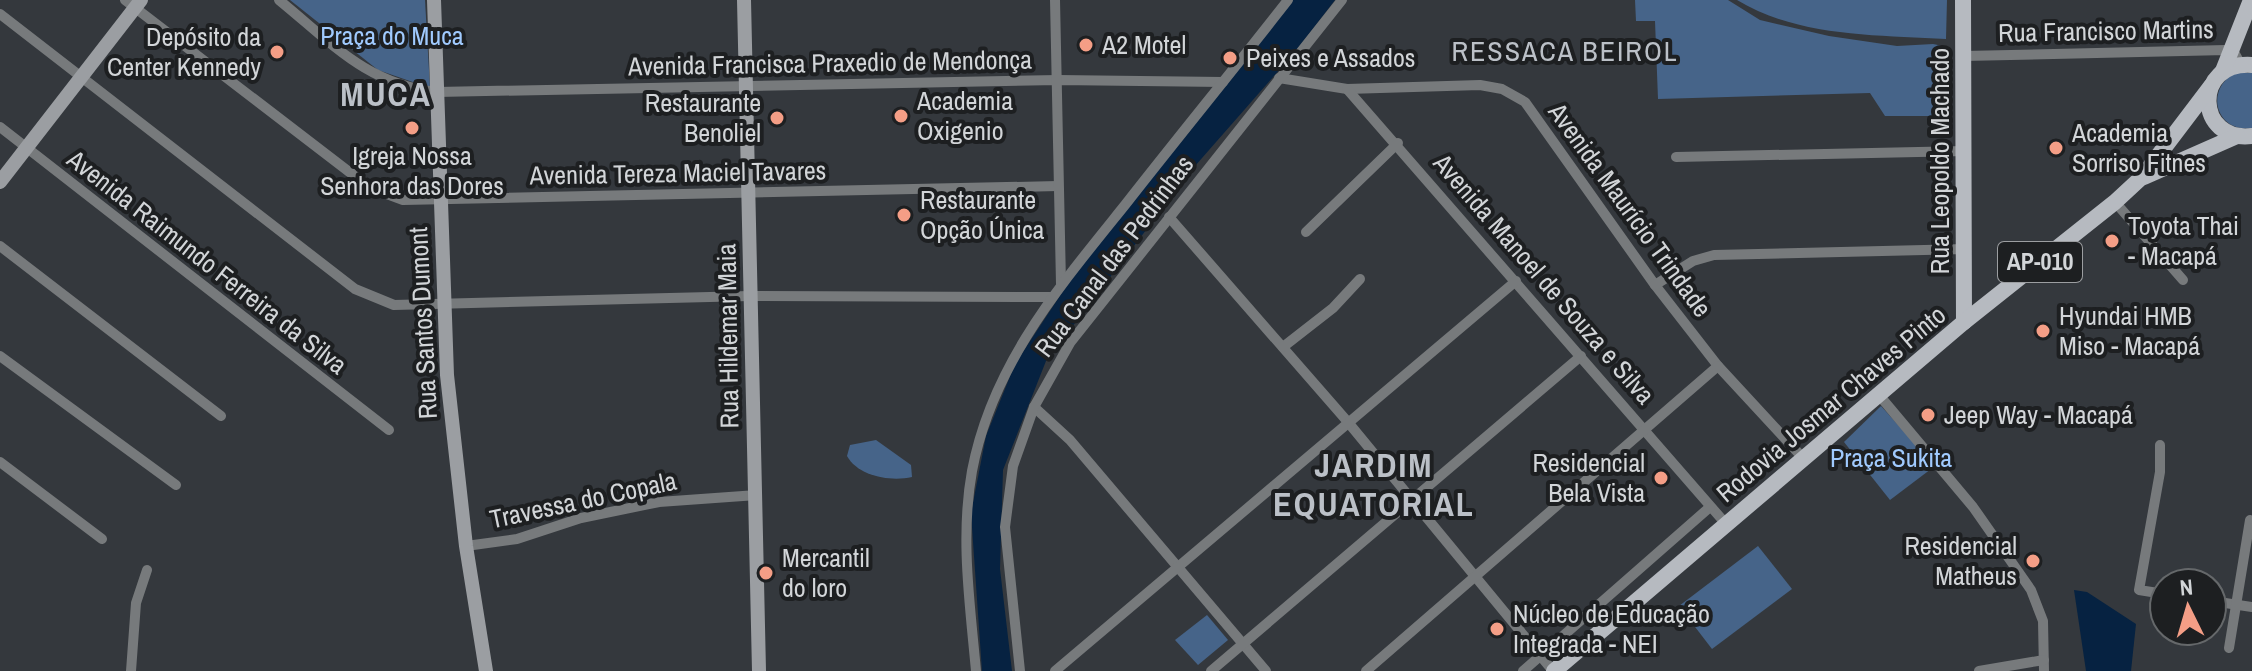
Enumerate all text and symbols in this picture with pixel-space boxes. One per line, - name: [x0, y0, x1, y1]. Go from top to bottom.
- street label: Rua Francisco Martins: [1998, 11, 2214, 50]
- park label: Praça do Muca: [320, 18, 464, 53]
- place label: Depósito da Center Kennedy: [107, 19, 261, 84]
- place label: A2 Motel: [1101, 27, 1186, 62]
- district label: RESSACA BEIROL: [1451, 32, 1679, 70]
- marker: A2 Motel: [1077, 36, 1095, 54]
- place label: Peixes e Assados: [1246, 40, 1416, 75]
- street label: Avenida Francisca Praxedio de Mendonça: [627, 41, 1032, 84]
- marker: Depósito da Center Kennedy: [268, 43, 286, 61]
- street label: Rua Leopoldo Machado: [1922, 48, 1957, 274]
- marker: Peixes e Assados: [1221, 49, 1239, 67]
- district label: MUCA: [340, 71, 432, 117]
- place label: Academia Oxigenio: [916, 83, 1013, 148]
- place label: Restaurante Benoliel: [645, 85, 761, 150]
- street label: Avenida Maurício Trindade: [1540, 95, 1720, 324]
- marker: Academia Oxigenio: [892, 107, 910, 125]
- marker: Restaurante Benoliel: [768, 109, 786, 127]
- place label: Academia Sorriso Fitnes: [2071, 115, 2206, 180]
- marker: Igreja Nossa Senhora das Dores: [403, 119, 421, 137]
- place label: Igreja Nossa Senhora das Dores: [320, 138, 504, 203]
- marker: Academia Sorriso Fitnes: [2047, 139, 2065, 157]
- street label: Avenida Raimundo Ferreira da Silva: [59, 141, 354, 382]
- street label: Avenida Manoel de Souza e Silva: [1425, 145, 1663, 411]
- street label: Rua Canal das Pedrinhas: [1026, 148, 1201, 364]
- street label: Avenida Tereza Maciel Tavares: [528, 152, 827, 193]
- place label: Restaurante Opção Única: [920, 182, 1045, 247]
- marker: Restaurante Opção Única: [895, 206, 913, 224]
- place label: Toyota Thai - Macapá: [2128, 208, 2239, 273]
- street label: Rua Santos Dumont: [400, 226, 445, 420]
- marker: Toyota Thai - Macapá: [2103, 232, 2121, 250]
- road number: AP-010: [1998, 242, 2082, 282]
- street label: Rua Hildemar Maia: [708, 243, 747, 429]
- street label: Rodovia Josmar Chaves Pinto: [1709, 297, 1953, 510]
- place label: Hyundai HMB Miso - Macapá: [2059, 298, 2200, 363]
- marker: Hyundai HMB Miso - Macapá: [2034, 322, 2052, 340]
- place label: Jeep Way - Macapá: [1944, 397, 2133, 432]
- marker: Jeep Way - Macapá: [1919, 406, 1937, 424]
- park label: Praça Sukita: [1830, 440, 1952, 475]
- district label: JARDIM EQUATORIAL: [1273, 442, 1475, 527]
- place label: Residencial Bela Vista: [1532, 445, 1645, 510]
- street label: Travessa do Copala: [486, 463, 680, 536]
- marker: Residencial Bela Vista: [1652, 469, 1670, 487]
- place label: Residencial Matheus: [1904, 528, 2017, 593]
- place label: Mercantil do loro: [782, 540, 870, 605]
- marker: Residencial Matheus: [2024, 552, 2042, 570]
- marker: Mercantil do loro: [757, 564, 775, 582]
- north arrow: [2148, 567, 2228, 647]
- text: N: [2178, 572, 2194, 603]
- place label: Núcleo de Educação Integrada - NEI: [1513, 596, 1710, 661]
- marker: Núcleo de Educação Integrada - NEI: [1488, 620, 1506, 638]

